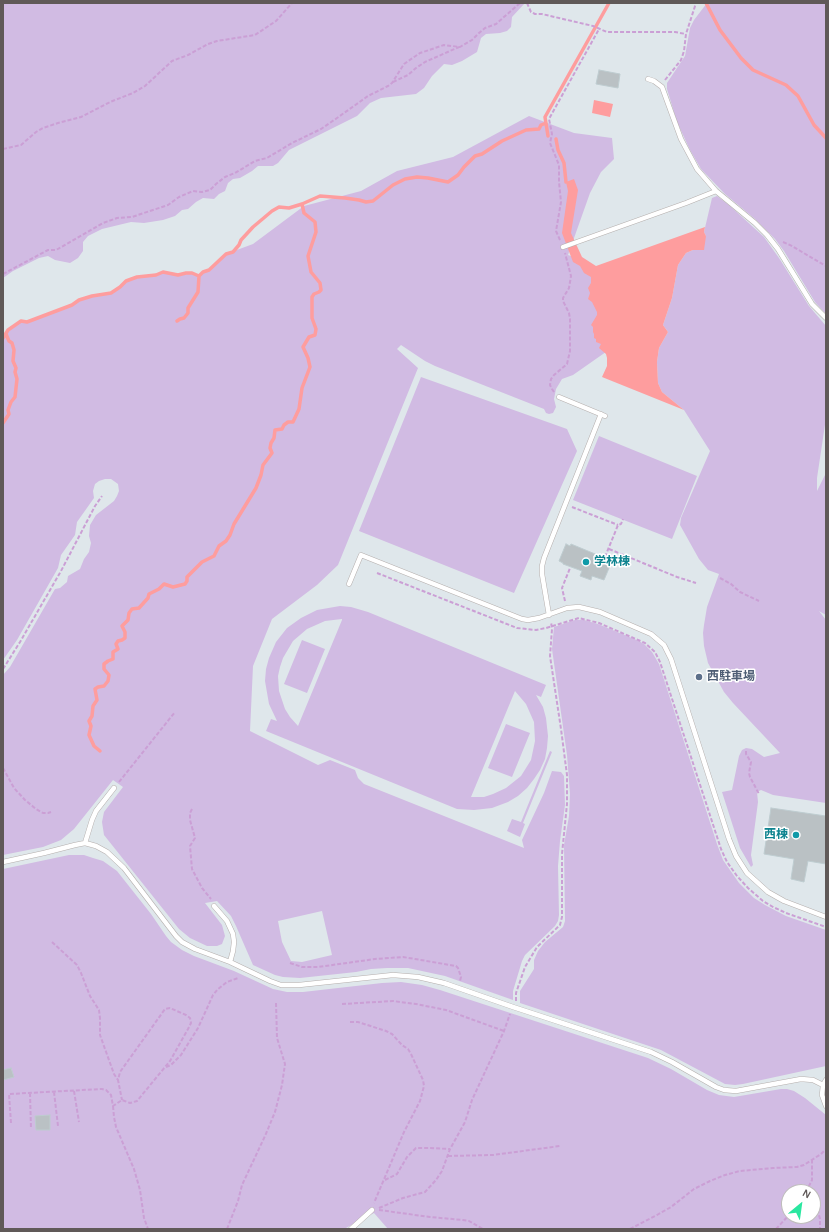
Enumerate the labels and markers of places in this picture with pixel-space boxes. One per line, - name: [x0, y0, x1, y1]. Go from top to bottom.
- place label: 学林棟: [594, 555, 630, 569]
- marker: 学林棟: [581, 557, 591, 567]
- place label: 西駐車場: [707, 670, 755, 684]
- marker: 西駐車場: [694, 672, 704, 682]
- place label: 西棟: [764, 828, 788, 842]
- marker: 西棟: [791, 830, 801, 840]

